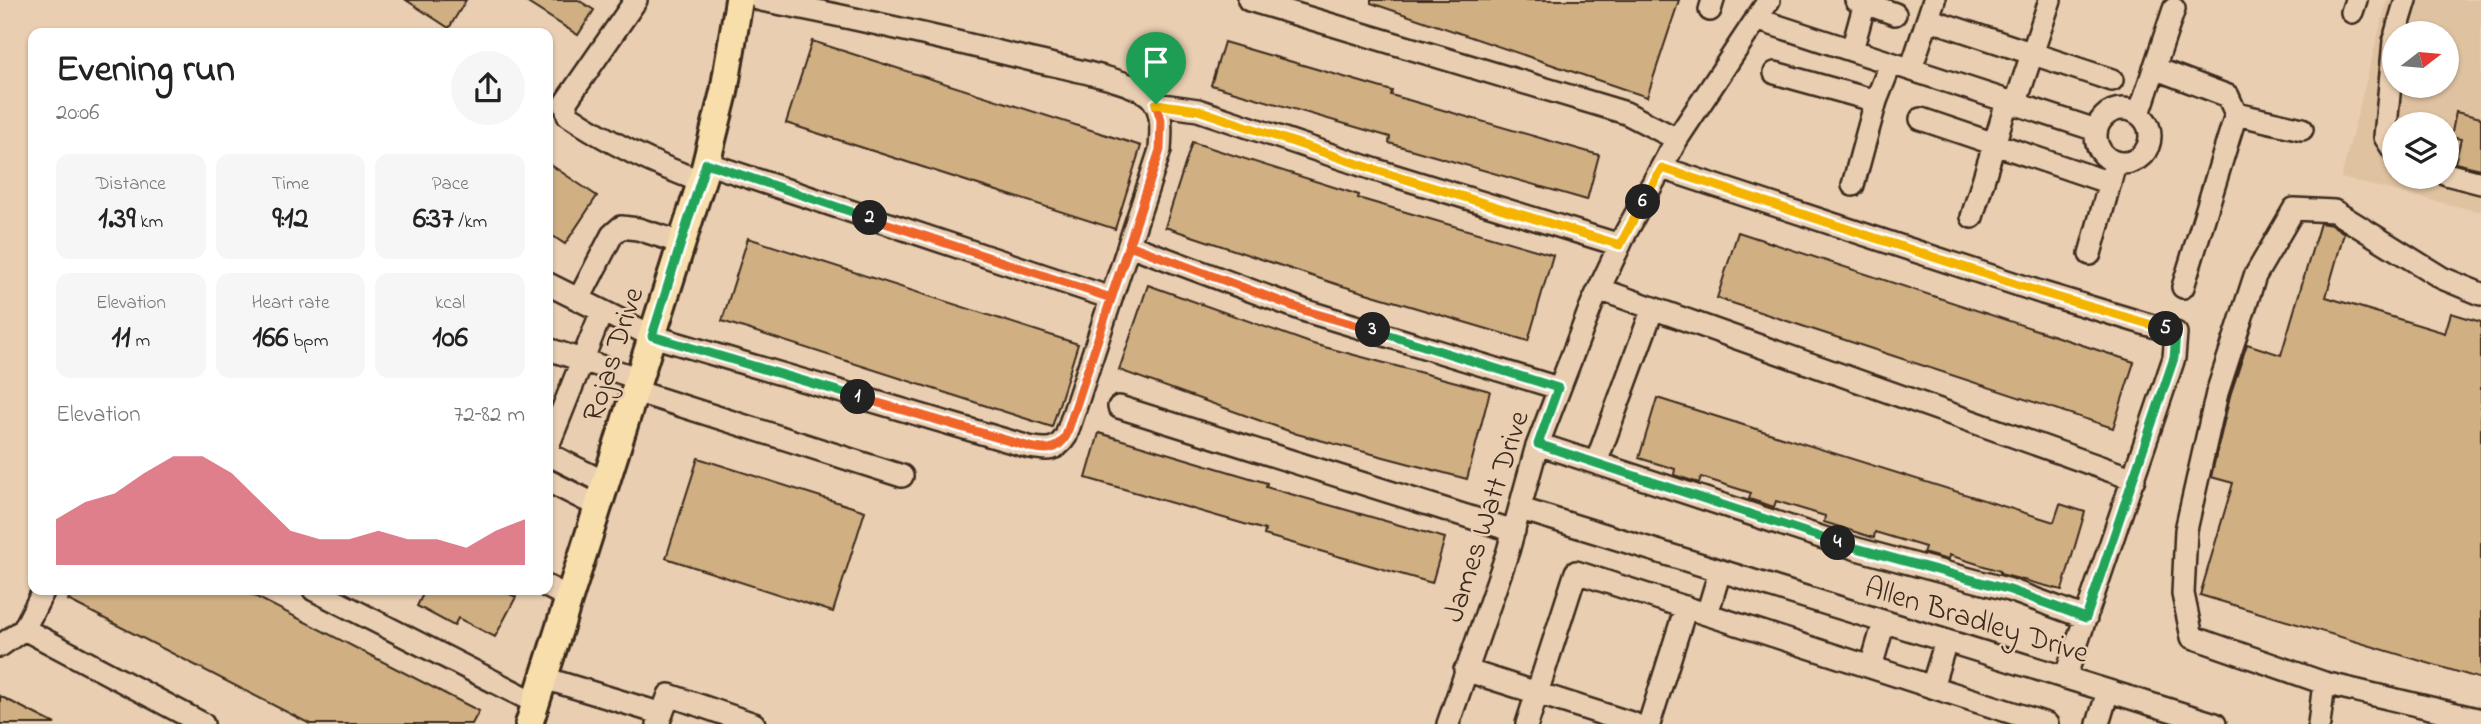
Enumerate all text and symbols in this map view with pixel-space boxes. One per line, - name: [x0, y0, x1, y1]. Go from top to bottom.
- north arrow: [2382, 21, 2459, 98]
- map controls: [2382, 21, 2459, 189]
- pin: [1126, 32, 1186, 104]
- text: Evening run: [56, 43, 235, 99]
- icon: arrive: [1137, 43, 1175, 81]
- button: share: [451, 51, 525, 125]
- text: 20:06: [56, 97, 99, 130]
- button: layers: [2382, 112, 2459, 189]
- text: Distance: [96, 171, 166, 198]
- text: Time: [272, 171, 309, 198]
- text: Pace: [432, 171, 469, 198]
- pin: 6: [1626, 184, 1660, 220]
- text: 6: [1638, 188, 1647, 215]
- text: 1.39: [98, 198, 135, 242]
- text: 9:12: [272, 198, 309, 242]
- text: 6:37: [413, 198, 454, 242]
- pin: 2: [852, 200, 888, 235]
- text: 2: [865, 204, 874, 231]
- text: km: [135, 209, 163, 236]
- text: /km: [454, 209, 487, 236]
- street label: Rojas Drive: [572, 281, 657, 428]
- text: Elevation: [96, 290, 166, 317]
- text: Heart rate: [252, 290, 329, 317]
- text: kcal: [435, 290, 465, 317]
- pin: 3: [1356, 312, 1390, 348]
- pin: 5: [2148, 312, 2184, 346]
- text: 5: [2160, 315, 2171, 342]
- text: 3: [1369, 316, 1376, 343]
- text: 11: [112, 317, 131, 361]
- text: 166: [253, 317, 289, 361]
- text: 106: [432, 317, 468, 361]
- text: m: [131, 328, 150, 355]
- text: bpm: [289, 328, 328, 355]
- pin: 1: [840, 380, 876, 414]
- text: 1: [854, 383, 861, 410]
- text: Elevation: [56, 399, 141, 432]
- text: 72–82 m: [454, 399, 525, 432]
- street label: James Watt Drive: [1433, 405, 1543, 628]
- pin: 4: [1820, 526, 1856, 560]
- text: 4: [1834, 529, 1841, 556]
- street label: Allen Bradley Drive: [1859, 567, 2094, 677]

